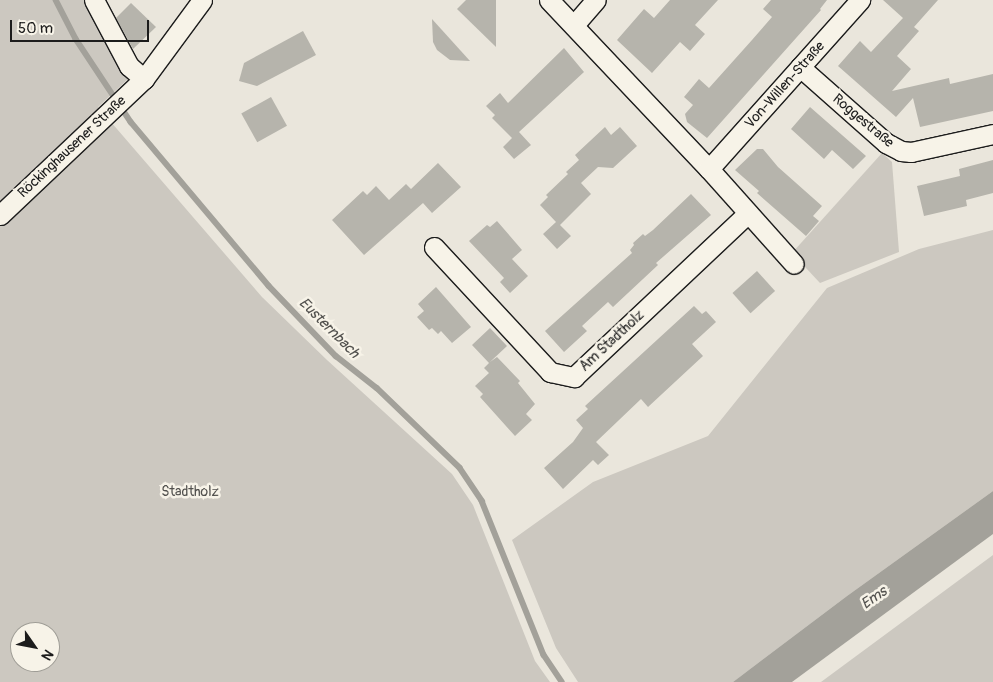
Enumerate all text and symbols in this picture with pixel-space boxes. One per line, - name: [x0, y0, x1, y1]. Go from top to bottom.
- scale bar: [12, 10, 151, 42]
- text: 50 m: [18, 19, 53, 38]
- street label: Von-Willen-Straße: [742, 38, 828, 132]
- street label: Roggestraße: [829, 91, 897, 151]
- street label: Röckinghausener Straße: [14, 93, 130, 201]
- water label: Eusternbach: [295, 294, 363, 362]
- street label: Am Stadtholz: [576, 307, 648, 375]
- park label: Stadtholz: [161, 484, 219, 500]
- water label: Ems: [858, 583, 890, 613]
- north arrow: [10, 622, 60, 672]
- text: N: [37, 646, 57, 663]

